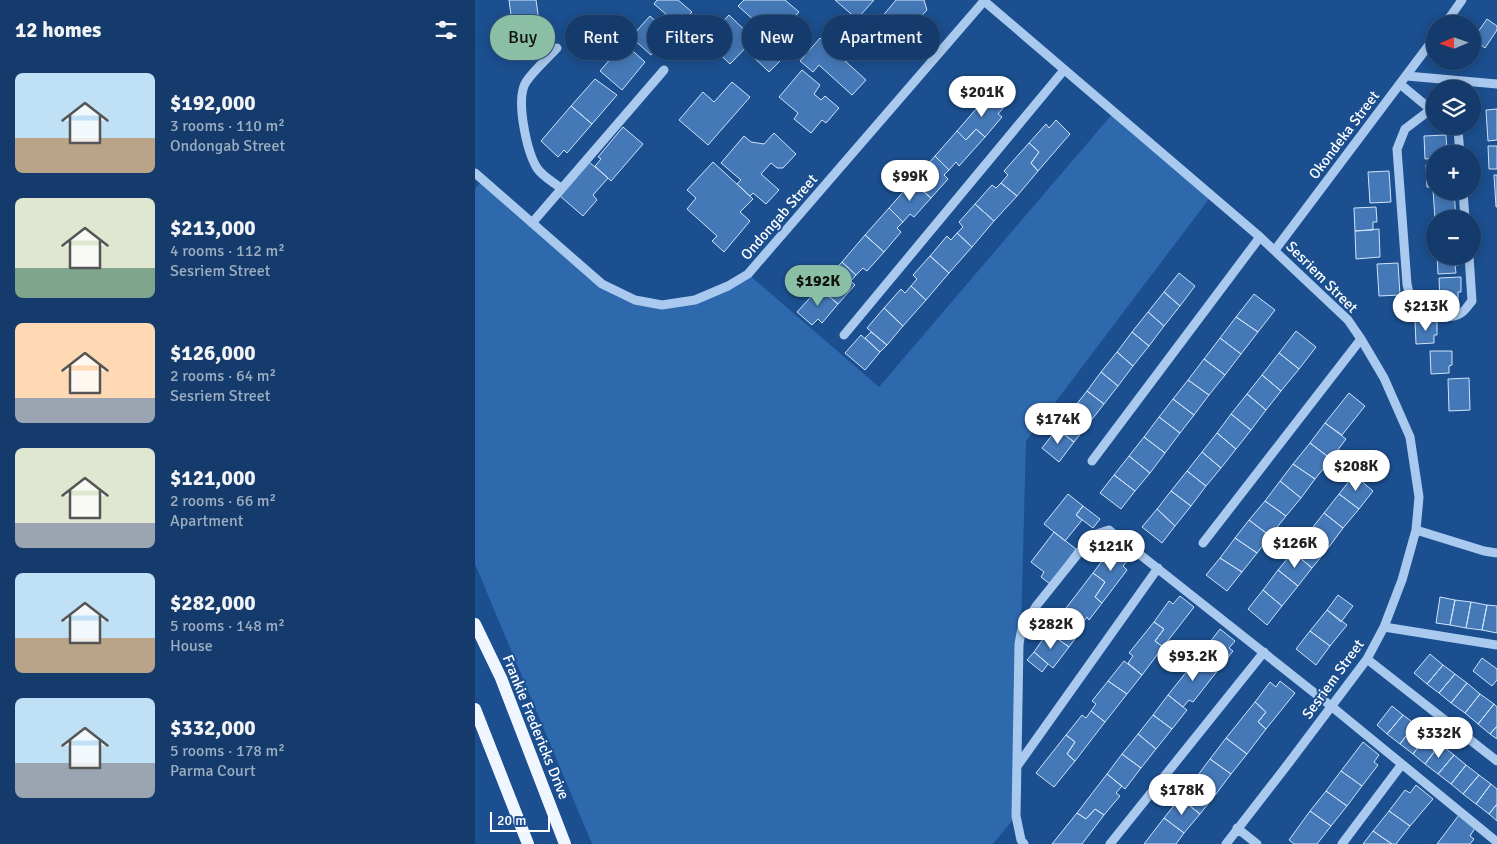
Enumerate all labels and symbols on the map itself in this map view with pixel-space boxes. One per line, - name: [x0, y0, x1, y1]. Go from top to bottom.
- north arrow: [1426, 15, 1481, 70]
- pin: $201K: [947, 76, 1017, 118]
- street label: Okondeka Street: [1305, 87, 1383, 183]
- pin: $99K: [880, 160, 940, 202]
- street label: Ondongab Street: [737, 170, 821, 264]
- street label: Sesriem Street: [1282, 237, 1362, 317]
- pin: $192K: [783, 264, 853, 307]
- pin: $213K: [1391, 290, 1461, 332]
- pin: $174K: [1023, 402, 1093, 445]
- pin: $208K: [1321, 450, 1391, 492]
- pin: $126K: [1260, 526, 1330, 569]
- pin: $121K: [1076, 530, 1146, 572]
- pin: $282K: [1016, 608, 1086, 650]
- street label: Sesriem Street: [1298, 636, 1368, 722]
- pin: $93.2K: [1152, 640, 1234, 682]
- street label: Frankie Fredericks Drive: [499, 652, 573, 802]
- pin: $332K: [1404, 716, 1474, 759]
- pin: $178K: [1147, 774, 1217, 816]
- scale bar: [490, 809, 550, 832]

